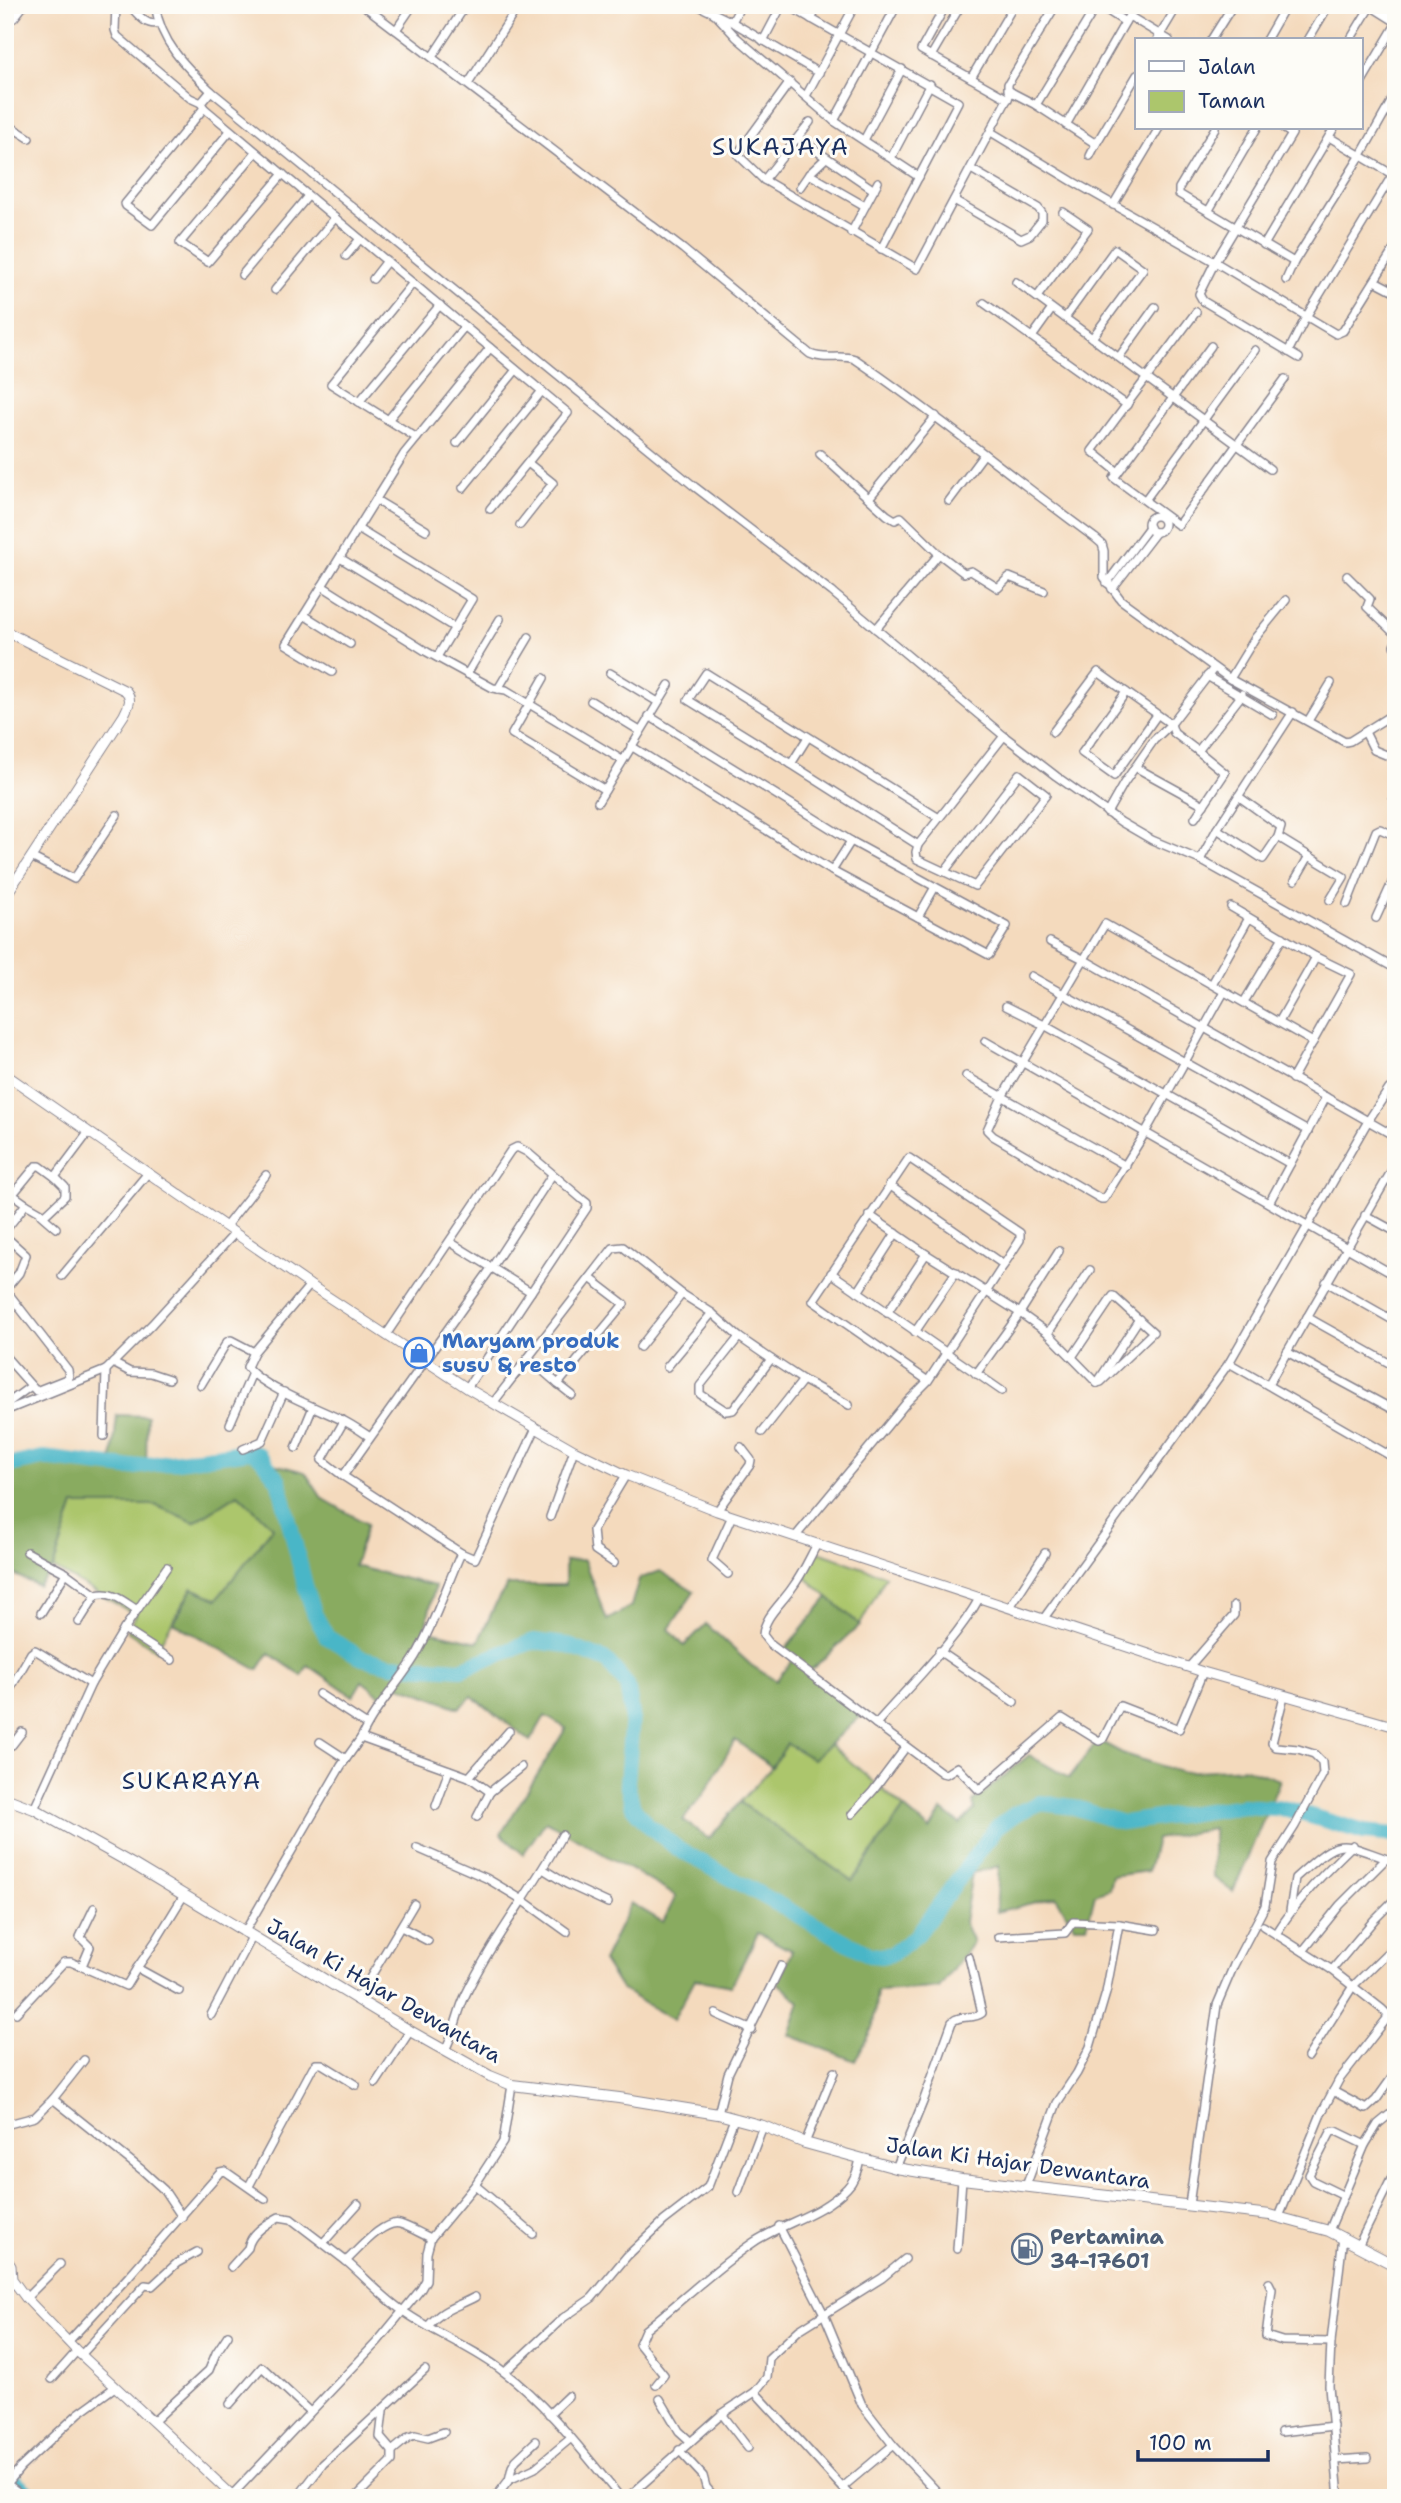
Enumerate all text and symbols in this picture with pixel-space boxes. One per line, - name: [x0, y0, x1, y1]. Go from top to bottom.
- legend: [1135, 38, 1362, 130]
- text: Jalan: [1198, 53, 1256, 81]
- text: Taman: [1198, 87, 1266, 115]
- district label: SUKAJAYA: [712, 131, 850, 163]
- place label: Maryam produk susu & resto: [442, 1327, 620, 1379]
- shop icon: Maryam produk susu & resto: [402, 1336, 436, 1370]
- district label: SUKARAYA: [122, 1765, 262, 1797]
- street label: Jalan Ki Hajar Dewantara: [262, 1912, 506, 2070]
- street label: Jalan Ki Hajar Dewantara: [884, 2131, 1152, 2195]
- place label: Pertamina 34-17601: [1050, 2223, 1164, 2275]
- fuel station icon: Pertamina 34-17601: [1010, 2232, 1044, 2266]
- scale bar: [1138, 2419, 1268, 2463]
- text: 100 m: [1149, 2429, 1212, 2457]

